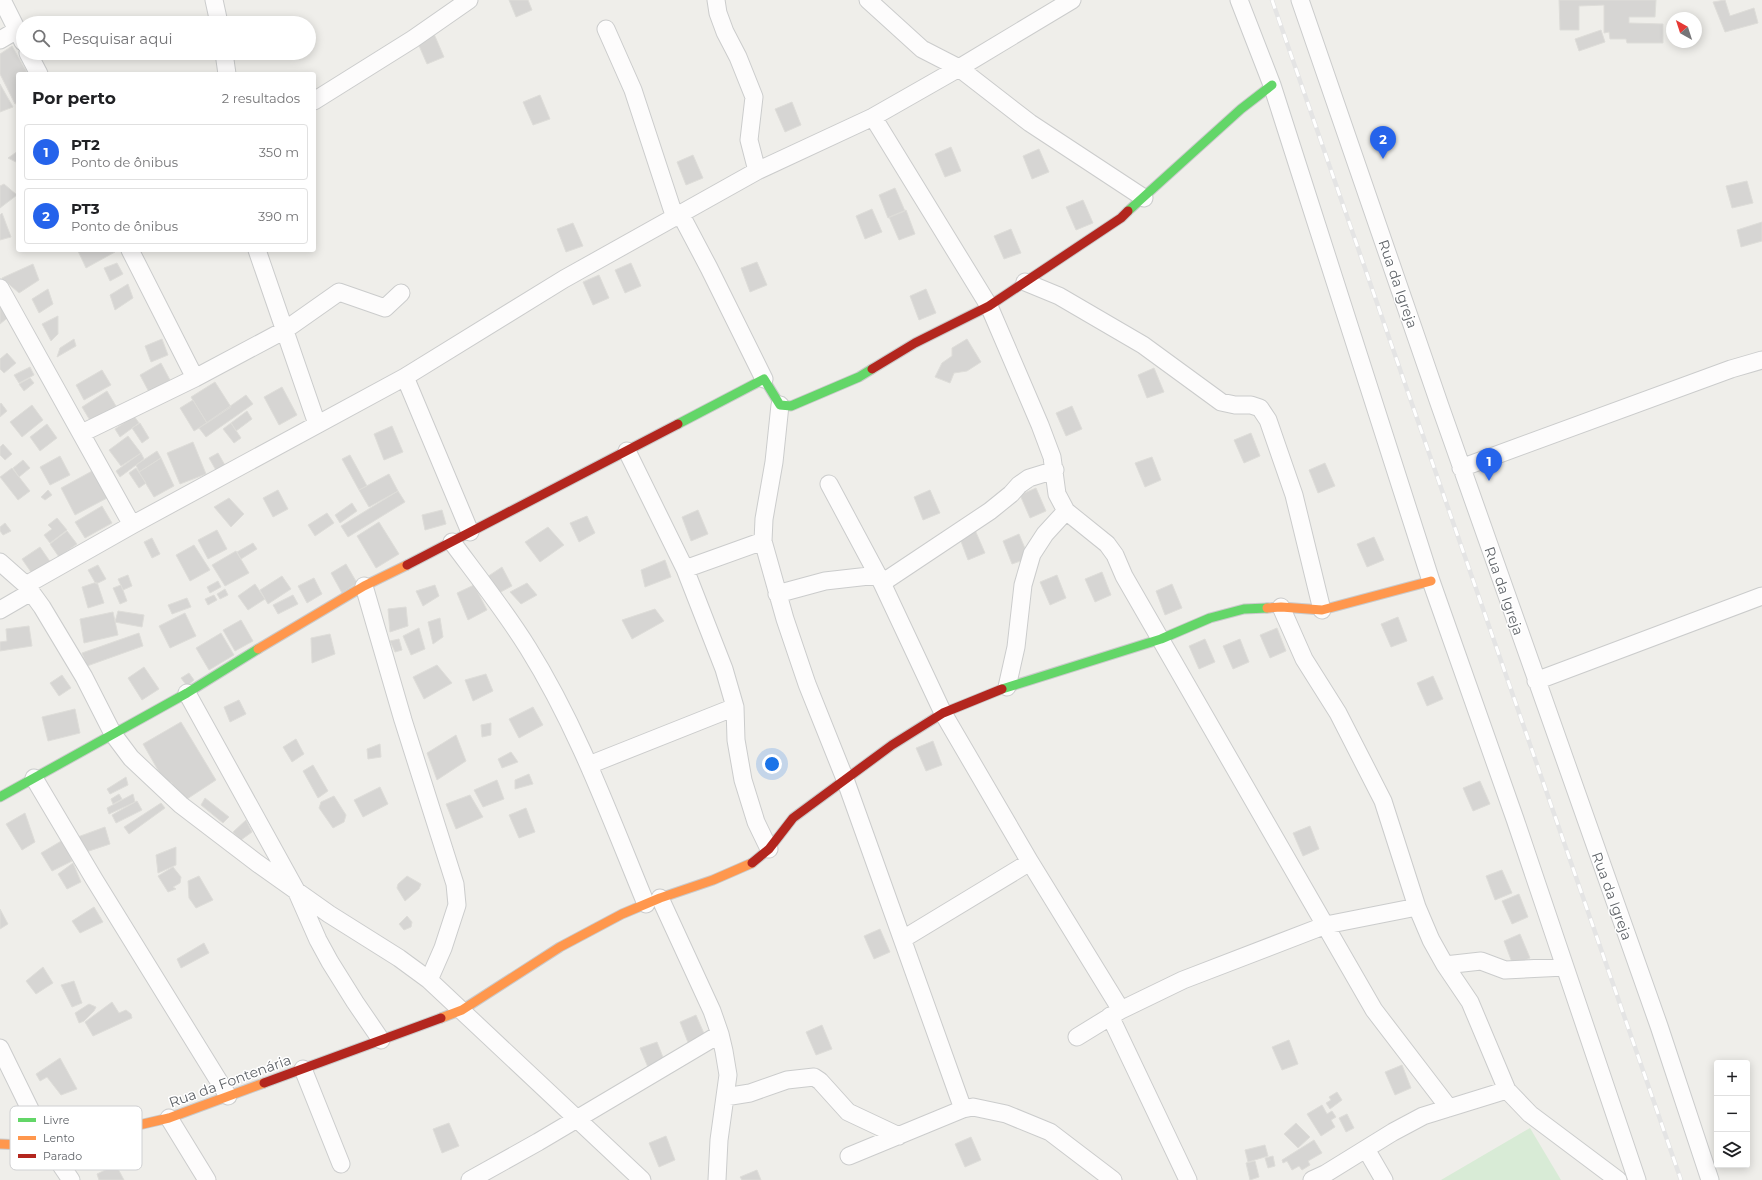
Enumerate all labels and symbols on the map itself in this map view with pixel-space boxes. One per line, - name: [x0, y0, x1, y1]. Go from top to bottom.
- north arrow: [1666, 12, 1702, 48]
- pin: 2: [1370, 126, 1396, 159]
- street label: Rua da Igreja: [1374, 237, 1422, 331]
- pin: 1: [1476, 448, 1502, 481]
- street label: Rua da Igreja: [1480, 544, 1528, 638]
- your location: [762, 754, 782, 774]
- street label: Rua da Igreja: [1588, 849, 1636, 943]
- street label: Rua da Fontenária: [166, 1051, 294, 1111]
- legend: [10, 1106, 142, 1170]
- text: Livre: [43, 1113, 70, 1127]
- text: Lento: [43, 1131, 75, 1145]
- text: Parado: [43, 1149, 82, 1163]

